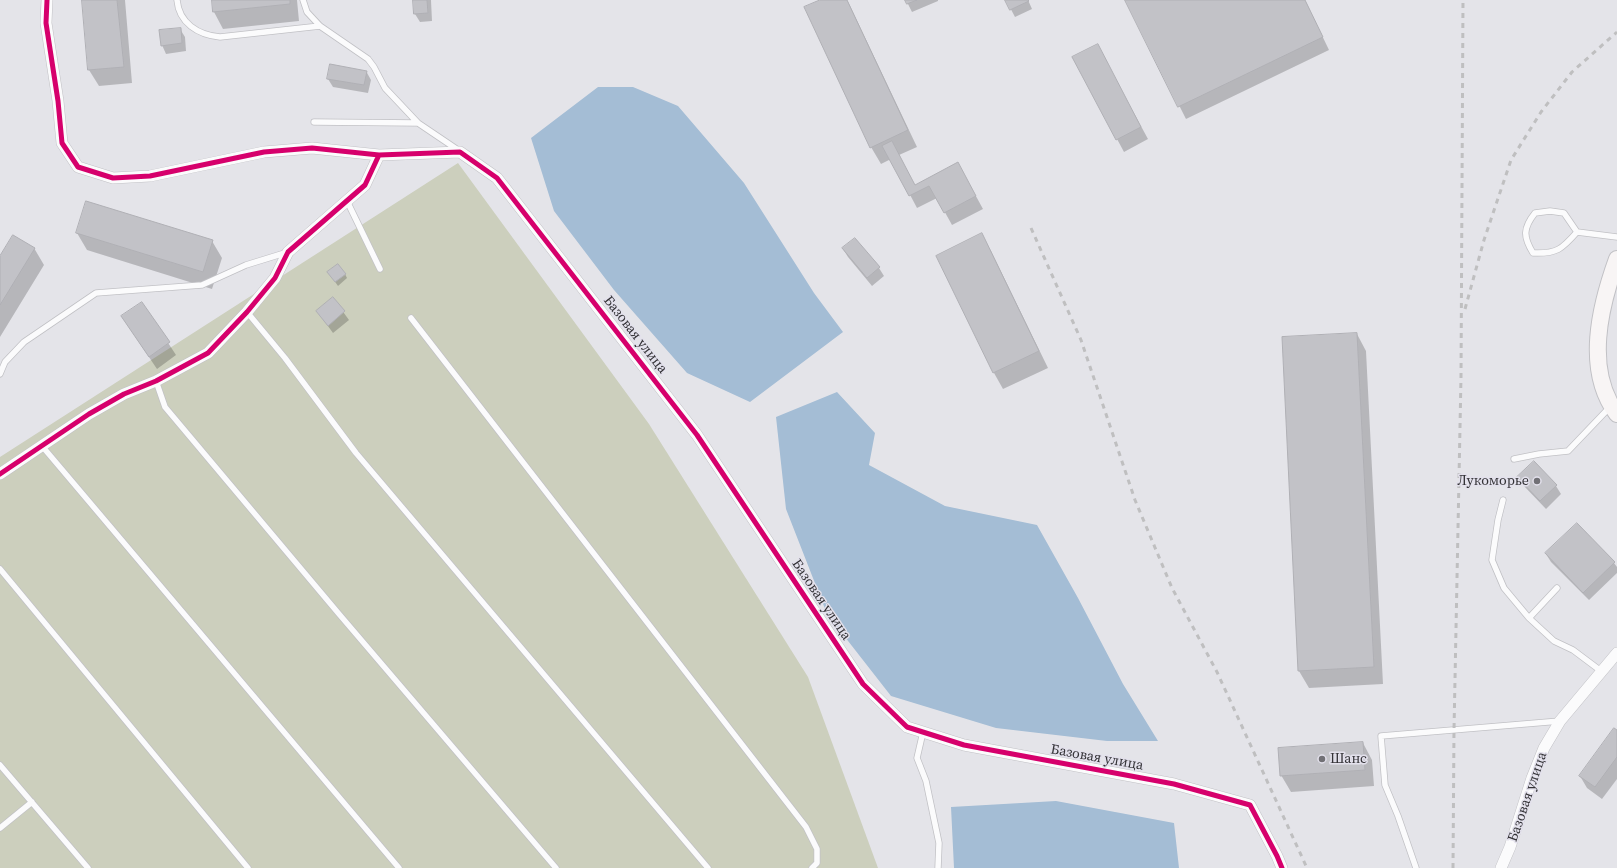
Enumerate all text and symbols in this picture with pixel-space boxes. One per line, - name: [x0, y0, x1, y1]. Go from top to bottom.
- street label: Базовая улица: [599, 293, 671, 377]
- place label: Лукоморье: [1457, 473, 1529, 489]
- marker: Лукоморье: [1532, 476, 1542, 486]
- street label: Базовая улица: [788, 556, 854, 644]
- street label: Базовая улица: [1049, 742, 1145, 774]
- street label: Базовая улица: [1505, 750, 1551, 844]
- place label: Шанс: [1330, 751, 1367, 767]
- marker: Шанс: [1317, 754, 1327, 764]

